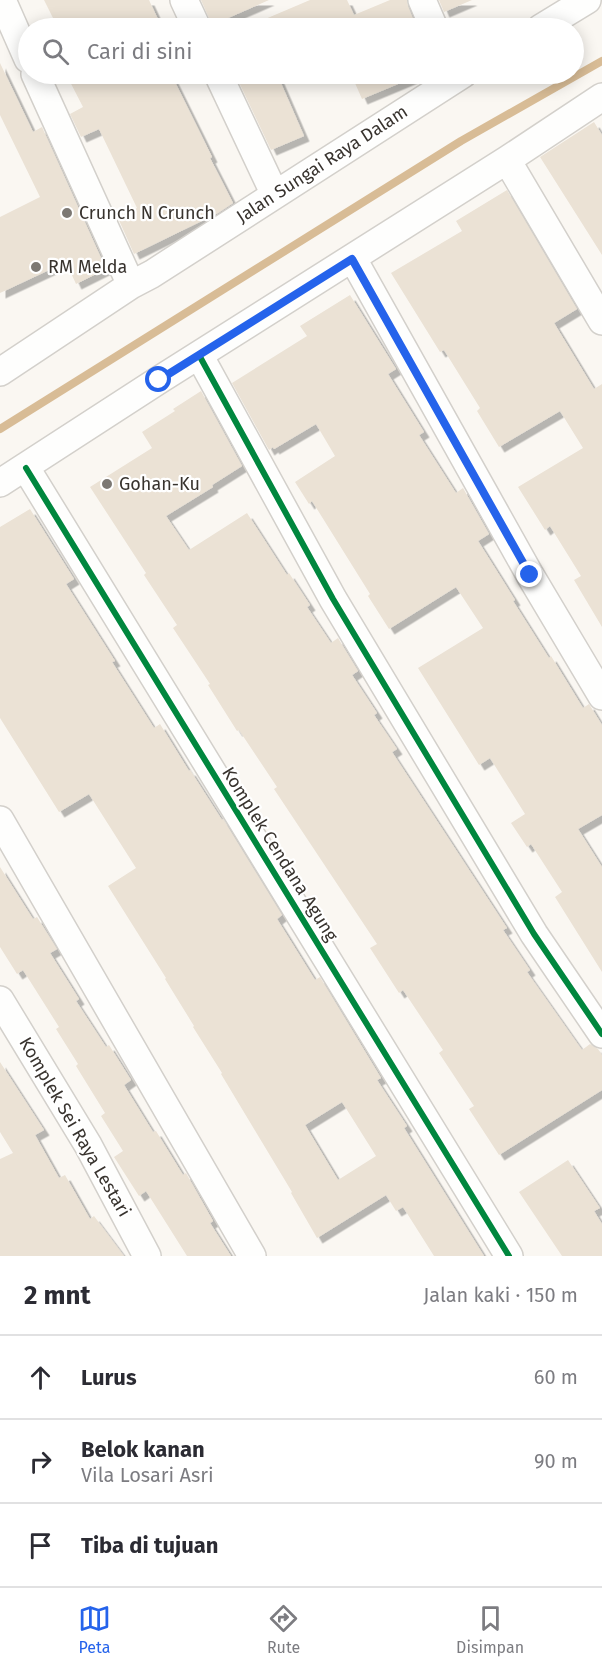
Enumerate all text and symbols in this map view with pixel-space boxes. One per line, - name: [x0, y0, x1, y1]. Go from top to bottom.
- search box: [18, 18, 584, 84]
- icon: search: [39, 35, 72, 68]
- text: Cari di sini: [87, 38, 192, 65]
- street label: Jalan Sungai Raya Dalam: [232, 100, 412, 228]
- place label: Crunch N Crunch: [79, 202, 215, 224]
- marker: Crunch N Crunch: [60, 206, 74, 220]
- place label: RM Melda: [48, 256, 127, 278]
- marker: RM Melda: [29, 260, 43, 274]
- route start: [145, 366, 171, 392]
- place label: Gohan-Ku: [119, 473, 200, 495]
- marker: Gohan-Ku: [100, 477, 114, 491]
- route end: [516, 561, 542, 587]
- street label: Komplek Cendana Agung: [217, 763, 343, 946]
- street label: Komplek Sei Raya Lestari: [15, 1033, 135, 1221]
- text: 2 mnt: [24, 1280, 91, 1311]
- text: Jalan kaki · 150 m: [423, 1283, 578, 1307]
- icon: ahead: [24, 1361, 57, 1394]
- text: Lurus: [81, 1364, 137, 1391]
- text: 60 m: [534, 1365, 578, 1389]
- text: Belok kanan: [81, 1436, 205, 1463]
- icon: right: [24, 1445, 57, 1478]
- text: 90 m: [534, 1449, 578, 1473]
- text: Vila Losari Asri: [81, 1463, 214, 1487]
- icon: arrive: [24, 1529, 57, 1562]
- text: Tiba di tujuan: [81, 1532, 218, 1559]
- tab: Peta: [78, 1602, 111, 1657]
- tab: Rute: [267, 1602, 300, 1657]
- tab: Disimpan: [456, 1602, 524, 1657]

